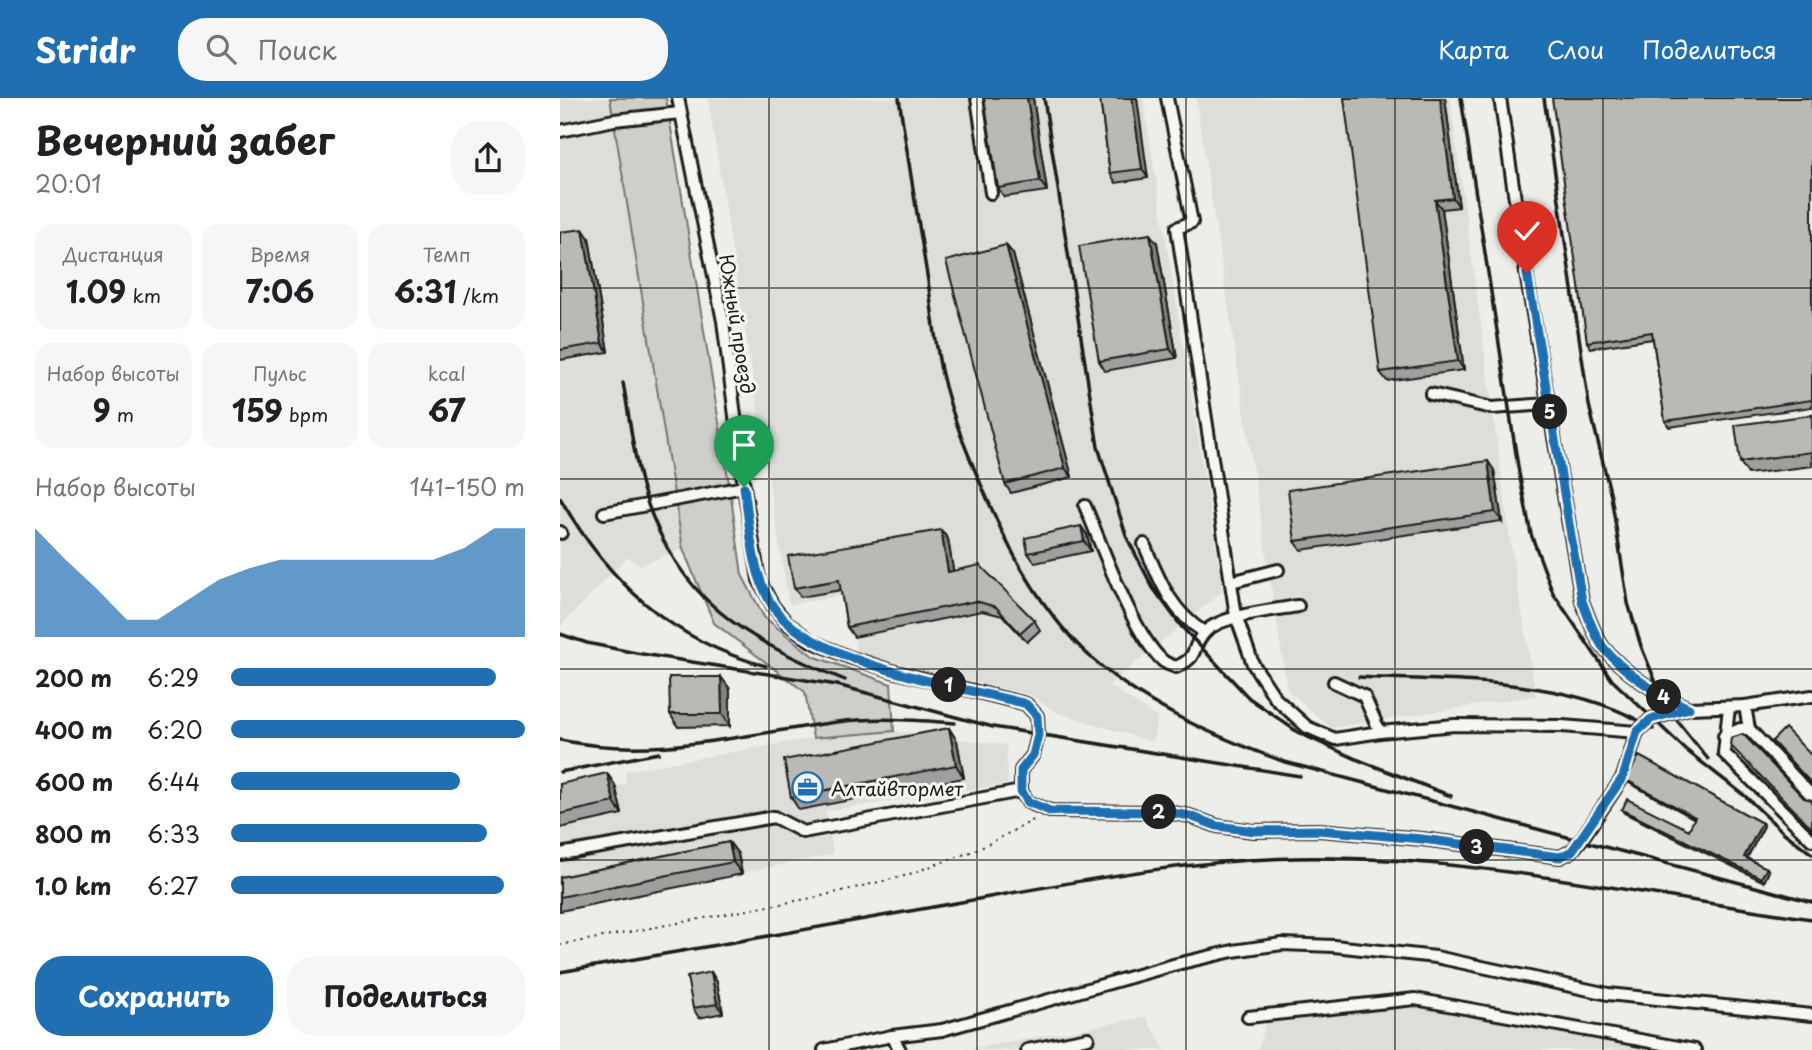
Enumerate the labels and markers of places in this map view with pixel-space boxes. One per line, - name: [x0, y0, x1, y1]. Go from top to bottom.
- pin: [1497, 201, 1557, 273]
- pin: 5: [1532, 394, 1567, 430]
- pin: [714, 415, 774, 487]
- pin: 1: [932, 668, 966, 702]
- pin: 4: [1646, 680, 1682, 714]
- office icon: Алтайвтормет: [791, 771, 825, 805]
- place label: Алтайвтормет: [831, 774, 964, 802]
- pin: 2: [1142, 794, 1176, 830]
- pin: 3: [1460, 830, 1494, 864]

